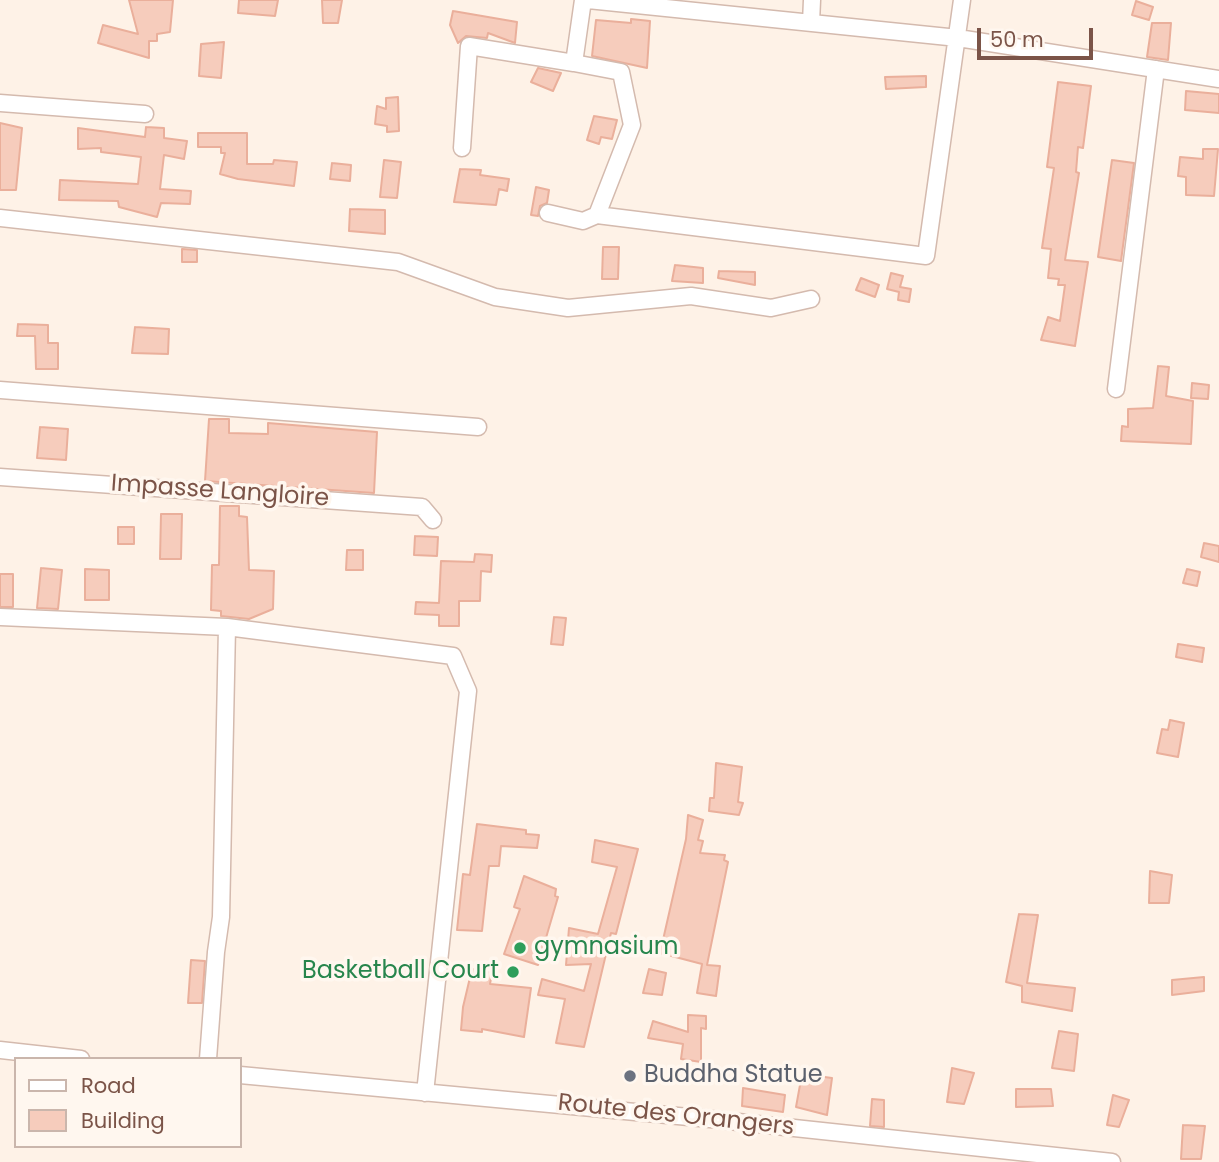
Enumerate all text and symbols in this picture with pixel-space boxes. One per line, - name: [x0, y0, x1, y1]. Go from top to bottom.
- scale bar: [981, 14, 1096, 58]
- text: 50 m: [990, 25, 1044, 54]
- street label: Impasse Langloire: [110, 470, 330, 514]
- place label: gymnasium: [534, 934, 679, 962]
- marker: gymnasium: [512, 940, 528, 956]
- place label: Basketball Court: [302, 958, 499, 986]
- marker: Basketball Court: [505, 964, 521, 980]
- legend: [14, 1057, 242, 1148]
- place label: Buddha Statue: [644, 1062, 823, 1090]
- marker: Buddha Statue: [622, 1068, 638, 1084]
- text: Road: [81, 1071, 136, 1100]
- street label: Route des Orangers: [556, 1089, 796, 1143]
- text: Building: [81, 1106, 165, 1135]

